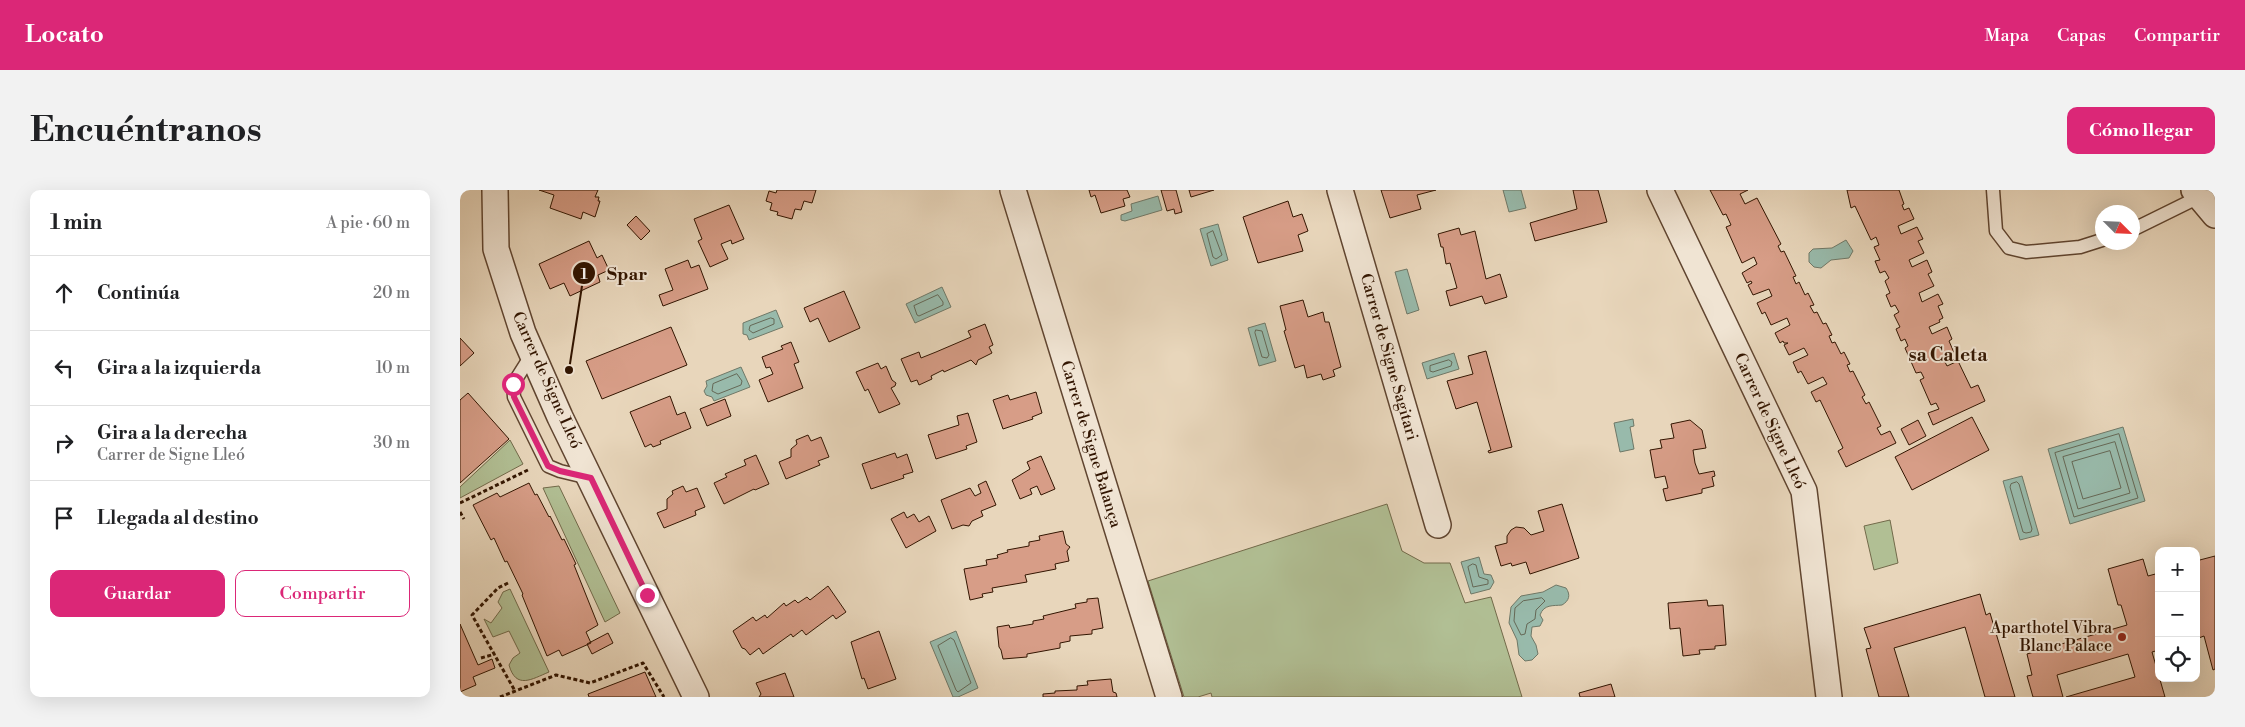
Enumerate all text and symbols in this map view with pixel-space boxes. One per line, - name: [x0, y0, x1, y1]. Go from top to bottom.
- text: Locato: [25, 20, 104, 50]
- text: Mapa: [1985, 24, 2029, 47]
- text: Capas: [2057, 24, 2106, 47]
- text: Compartir: [2134, 24, 2220, 47]
- button: Cómo llegar: [2067, 107, 2215, 154]
- text: Encuéntranos: [30, 109, 262, 152]
- north arrow: [2095, 205, 2140, 250]
- text: 1 min: [50, 210, 102, 236]
- text: A pie · 60 m: [326, 213, 410, 233]
- callout: Spar: [571, 257, 657, 290]
- text: Spar: [607, 263, 647, 286]
- text: 1: [580, 265, 588, 284]
- street label: Carrer de Signe Sagitari: [1356, 271, 1422, 443]
- icon: ahead: [50, 279, 78, 307]
- text: Continúa: [97, 281, 180, 305]
- text: 20 m: [373, 283, 410, 303]
- street label: Carrer de Signe Lleó: [508, 308, 586, 452]
- district label: sa Caleta: [1908, 343, 1988, 367]
- street label: Carrer de Signe Lleó: [1730, 350, 1810, 492]
- icon: left: [50, 354, 78, 382]
- text: Gira a la izquierda: [97, 356, 261, 380]
- text: 10 m: [376, 358, 410, 378]
- street label: Carrer de Signe Balança: [1056, 358, 1126, 531]
- route start: [502, 373, 525, 396]
- text: Gira a la derecha: [97, 421, 247, 445]
- icon: right: [50, 429, 78, 457]
- text: 30 m: [373, 433, 410, 453]
- text: Carrer de Signe Lleó: [97, 445, 245, 465]
- icon: arrive: [50, 504, 78, 532]
- text: Llegada al destino: [97, 506, 259, 530]
- map controls: [2155, 547, 2200, 682]
- button: +: [2155, 547, 2200, 592]
- button: Guardar: [50, 570, 225, 617]
- button: Compartir: [235, 570, 410, 617]
- route end: [636, 584, 659, 607]
- button: −: [2155, 592, 2200, 637]
- place label: Aparthotel Vibra Blanc Palace: [1990, 618, 2113, 656]
- marker: Aparthotel Vibra Blanc Palace: [2116, 631, 2128, 643]
- button: locate: [2155, 637, 2200, 682]

